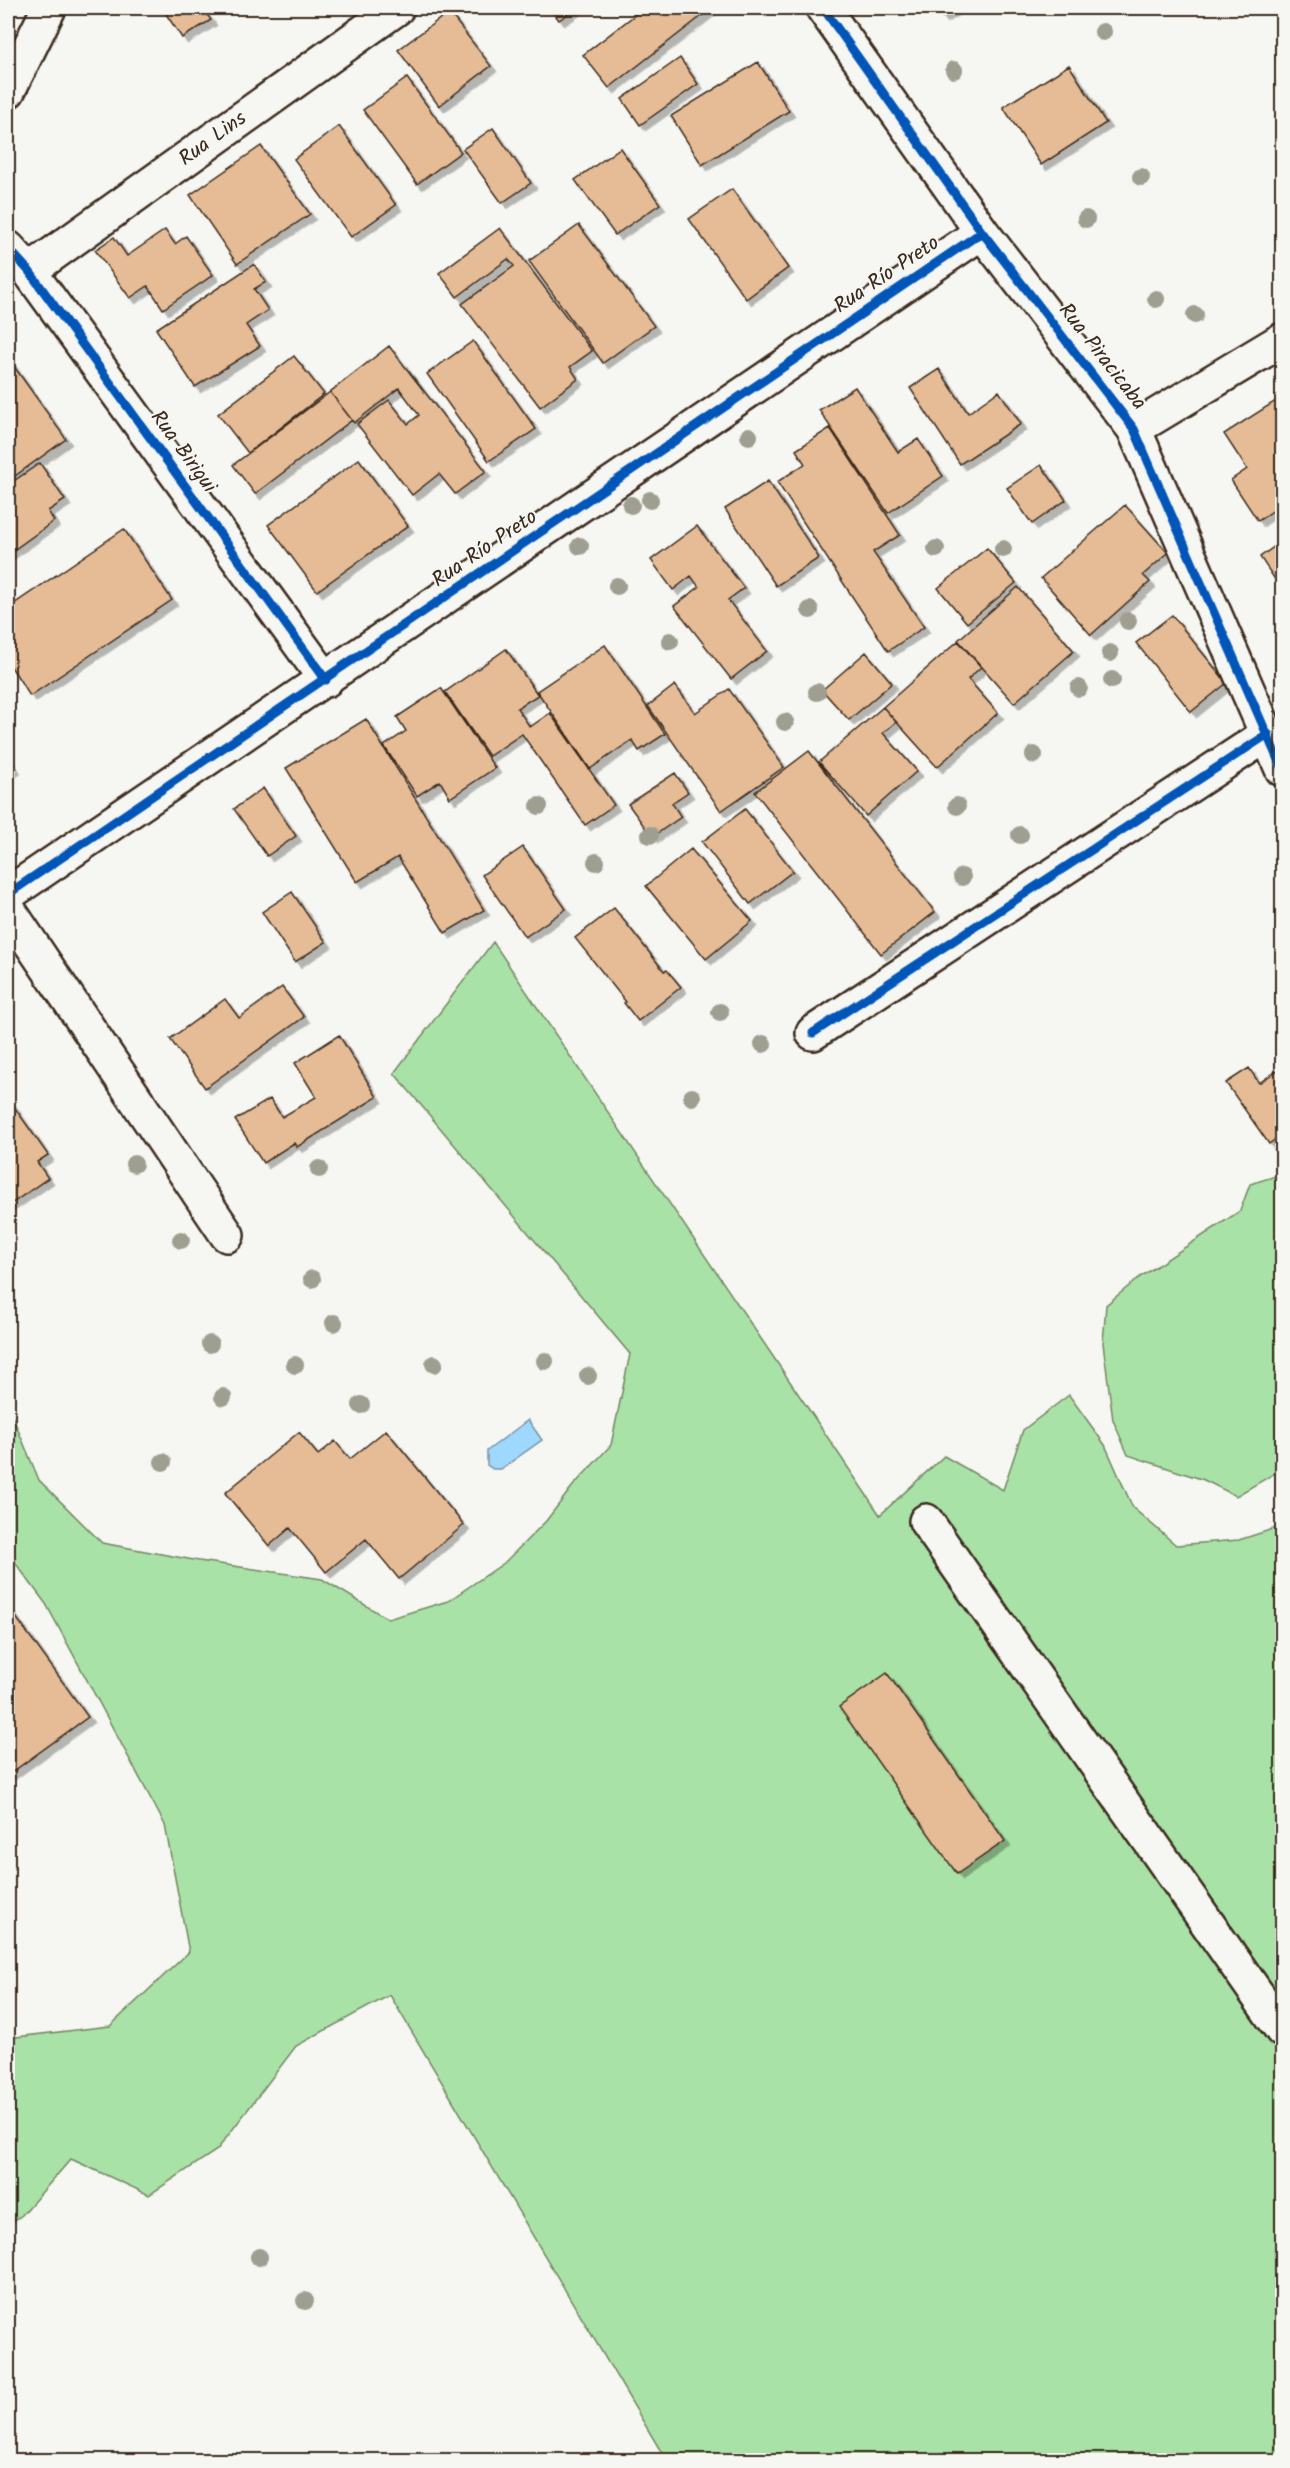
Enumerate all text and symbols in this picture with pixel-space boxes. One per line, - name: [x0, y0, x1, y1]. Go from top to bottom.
- street label: Rua Lins: [172, 103, 254, 175]
- street label: Rua Río Preto: [827, 227, 947, 323]
- street label: Rua Piracicaba: [1050, 296, 1154, 418]
- street label: Rua Birigui: [141, 403, 225, 501]
- street label: Rua Río Preto: [425, 501, 545, 597]

